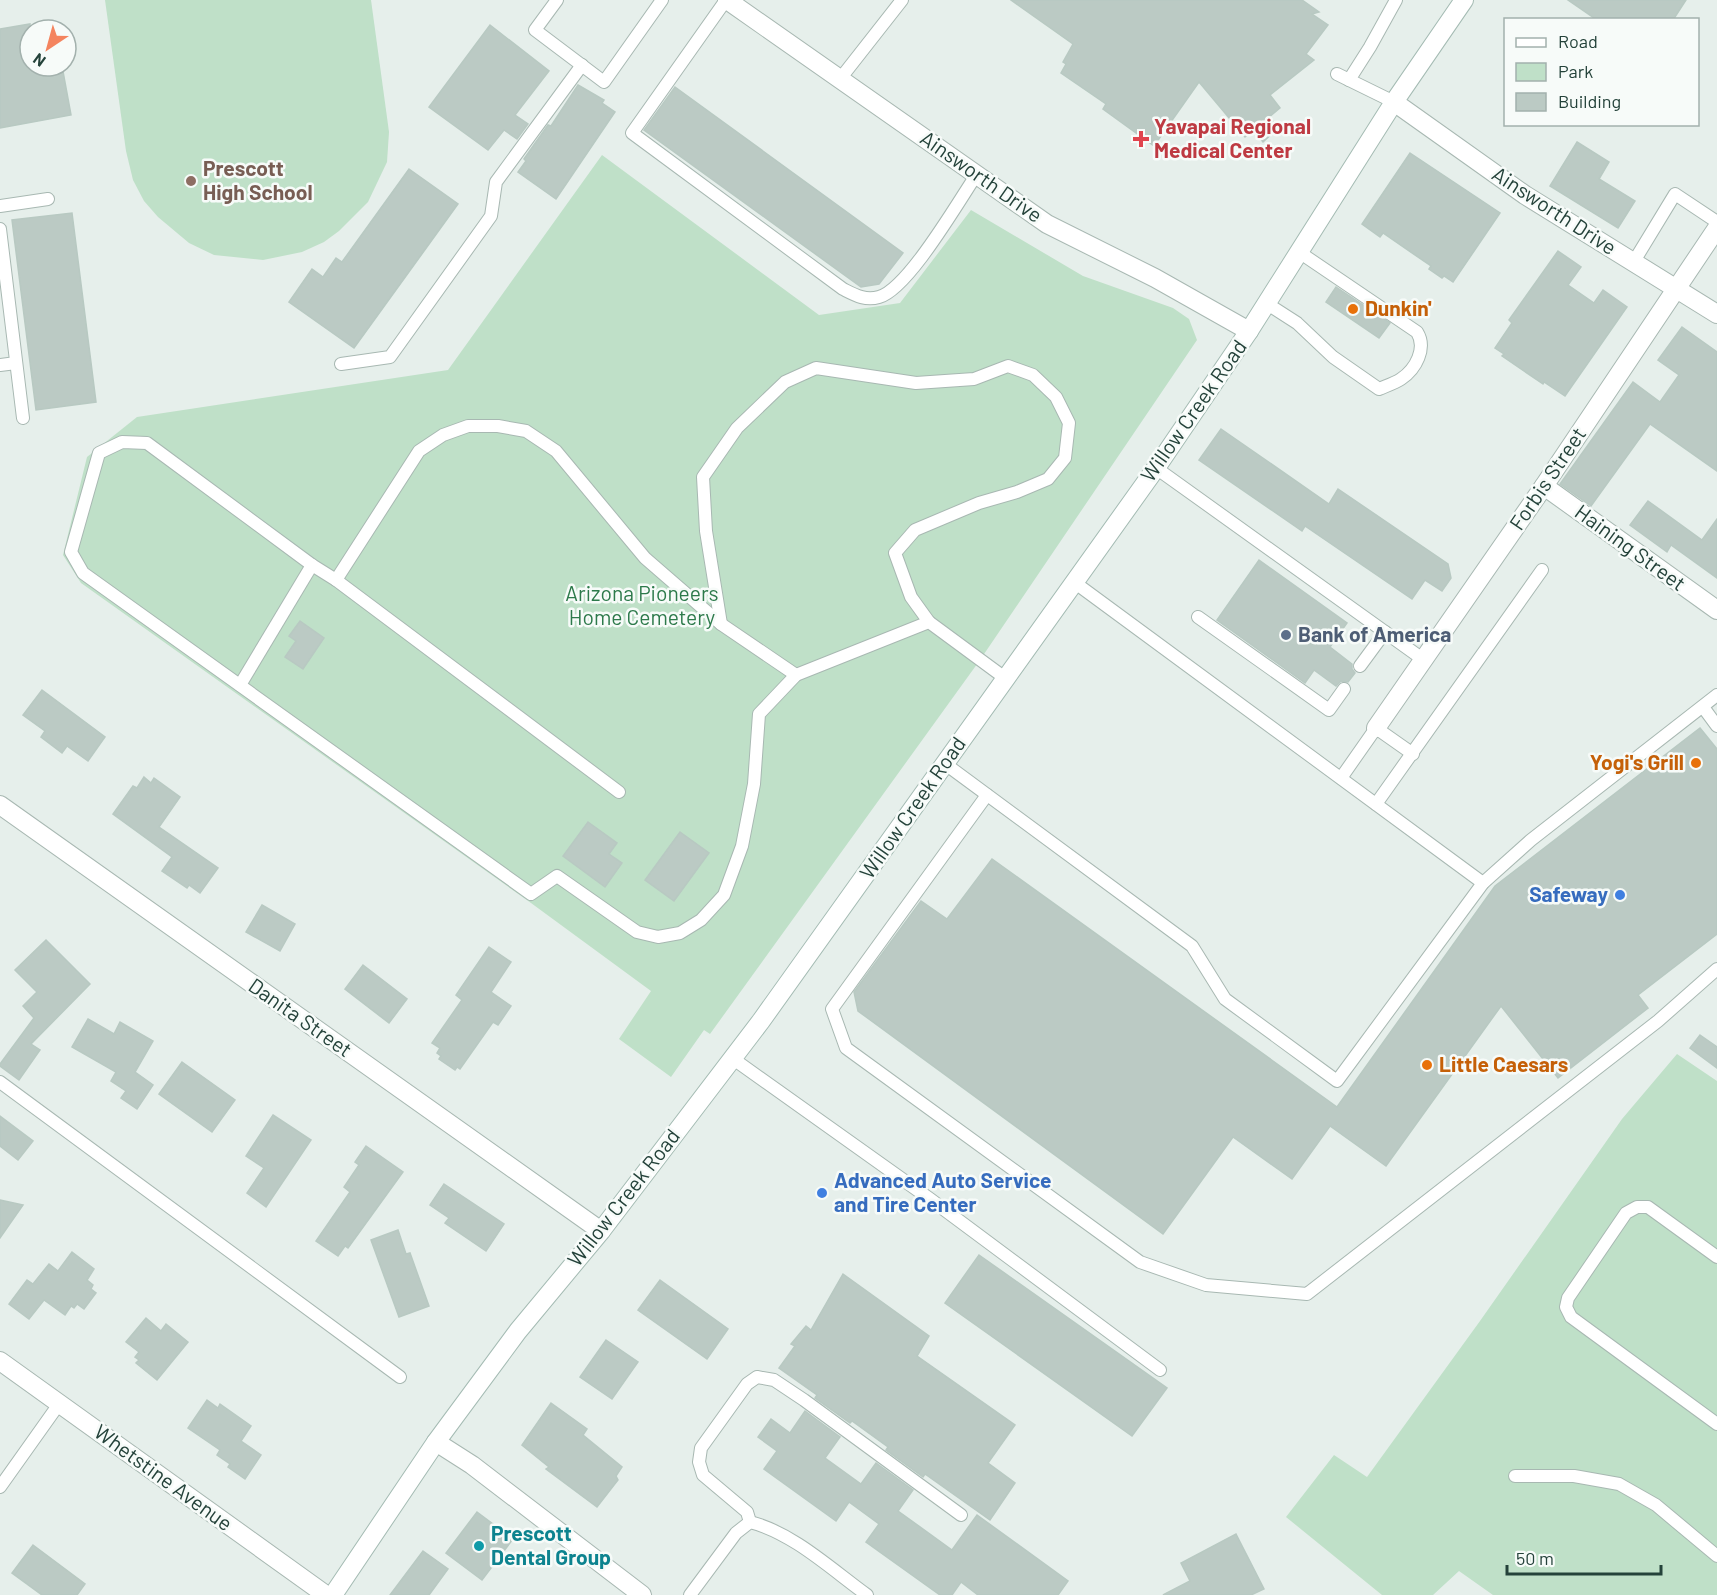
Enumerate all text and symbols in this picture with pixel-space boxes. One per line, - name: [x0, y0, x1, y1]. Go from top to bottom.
- north arrow: [18, 18, 78, 78]
- legend: [1504, 18, 1699, 126]
- text: Road: [1558, 30, 1598, 52]
- text: N: [29, 50, 49, 71]
- text: Park: [1558, 60, 1593, 82]
- text: Building: [1558, 90, 1621, 112]
- place label: Yavapai Regional Medical Center: [1154, 113, 1311, 162]
- street label: Ainsworth Drive: [916, 125, 1048, 227]
- marker: Yavapai Regional Medical Center: [1132, 130, 1150, 148]
- place label: Prescott High School: [203, 155, 313, 204]
- street label: Ainsworth Drive: [1488, 160, 1622, 259]
- marker: Prescott High School: [184, 174, 198, 188]
- place label: Dunkin': [1365, 295, 1432, 320]
- marker: Dunkin': [1346, 302, 1360, 316]
- street label: Willow Creek Road: [1134, 334, 1251, 486]
- street label: Forbis Street: [1503, 422, 1590, 534]
- street label: Haining Street: [1571, 498, 1691, 595]
- park label: Arizona Pioneers Home Cemetery: [565, 580, 719, 629]
- place label: Bank of America: [1298, 621, 1451, 646]
- marker: Bank of America: [1279, 628, 1293, 642]
- street label: Willow Creek Road: [853, 731, 970, 883]
- place label: Yogi's Grill: [1590, 749, 1684, 774]
- marker: Yogi's Grill: [1689, 756, 1703, 770]
- place label: Safeway: [1529, 881, 1608, 906]
- marker: Safeway: [1613, 888, 1627, 902]
- street label: Danita Street: [244, 972, 357, 1061]
- place label: Little Caesars: [1439, 1051, 1568, 1076]
- marker: Little Caesars: [1420, 1058, 1434, 1072]
- street label: Willow Creek Road: [561, 1123, 684, 1271]
- place label: Advanced Auto Service and Tire Center: [834, 1167, 1052, 1216]
- marker: Advanced Auto Service and Tire Center: [815, 1186, 829, 1200]
- street label: Whetstine Avenue: [90, 1418, 238, 1535]
- place label: Prescott Dental Group: [491, 1520, 611, 1569]
- scale bar: [1507, 1538, 1662, 1576]
- marker: Prescott Dental Group: [472, 1539, 486, 1553]
- text: 50 m: [1516, 1547, 1554, 1569]

